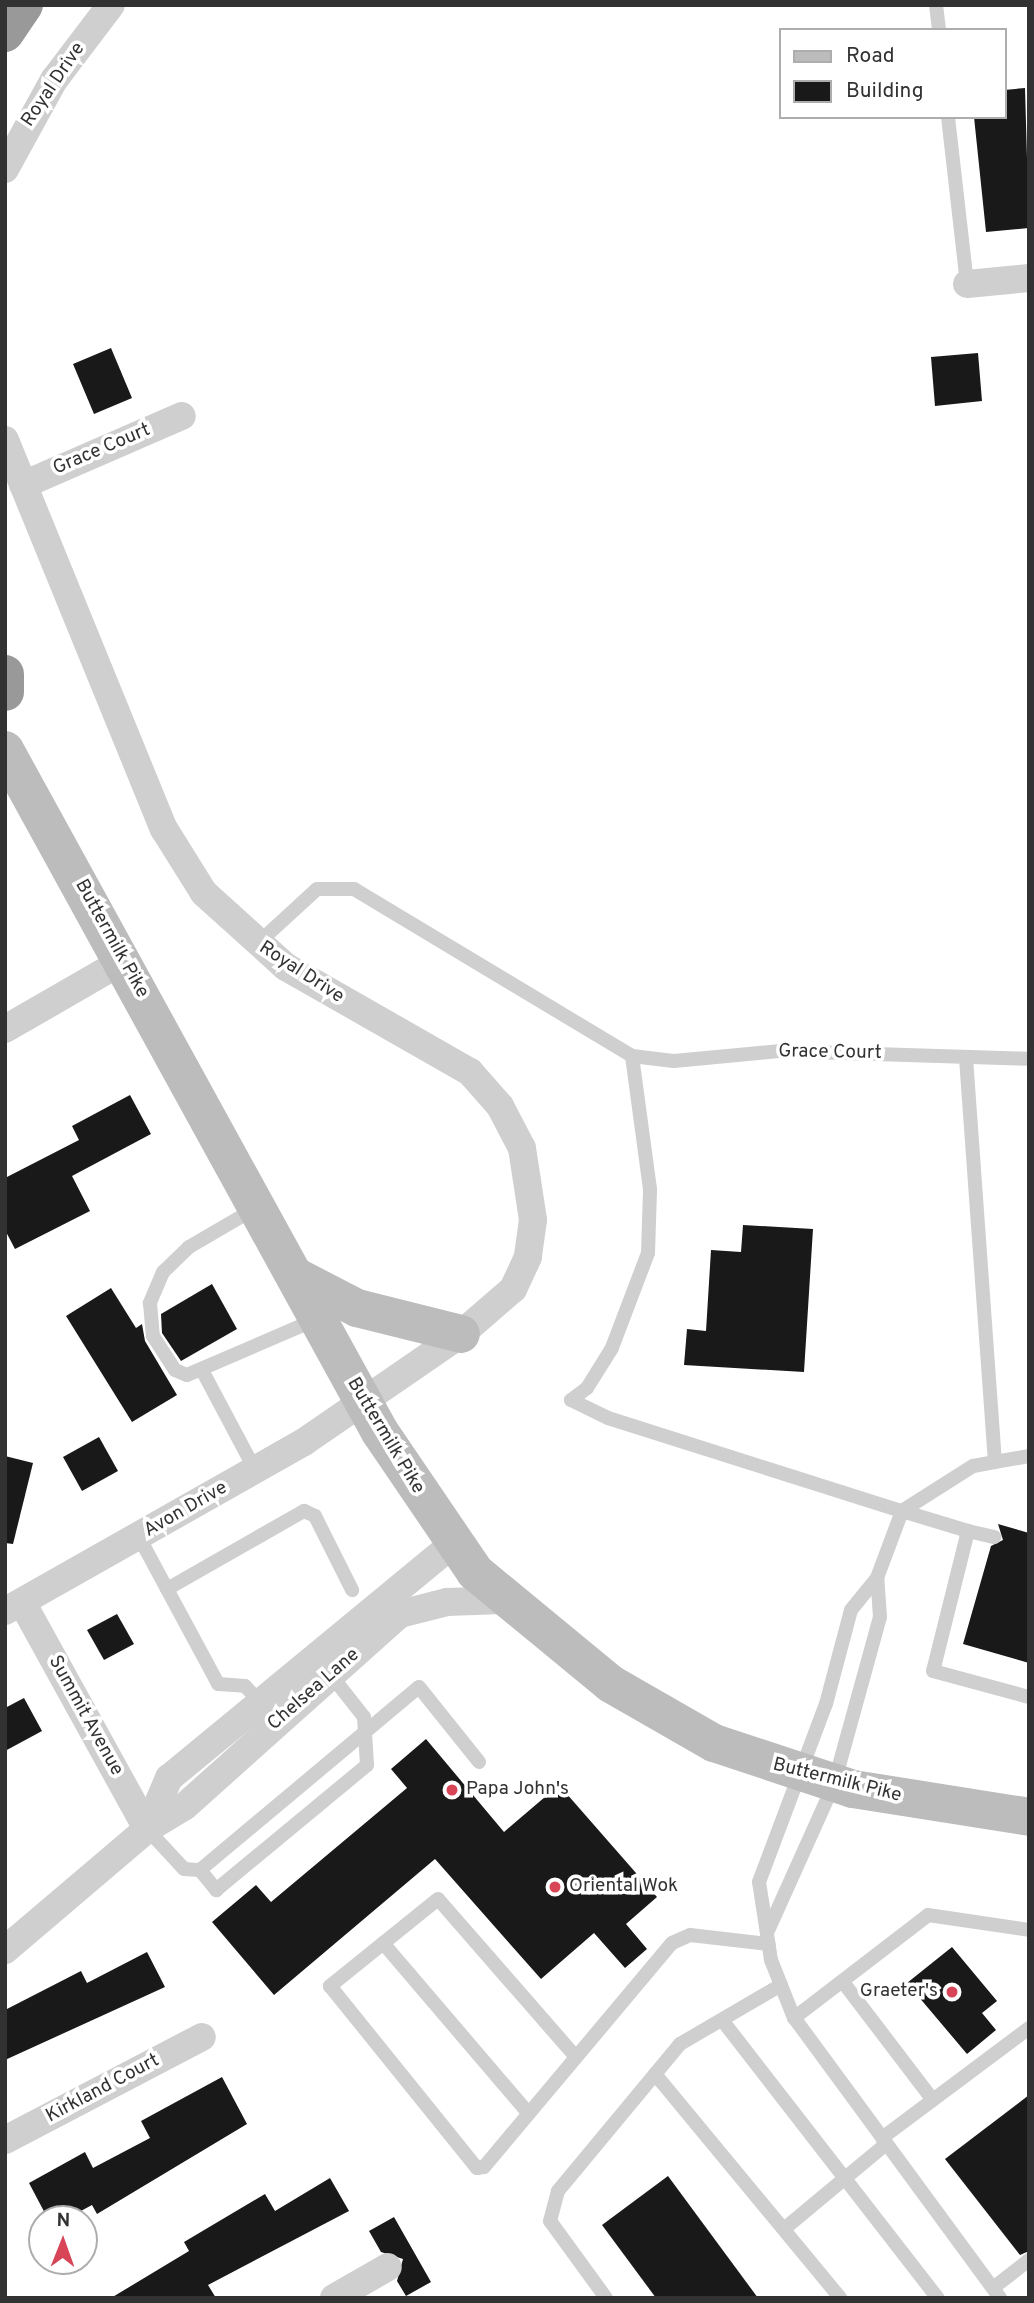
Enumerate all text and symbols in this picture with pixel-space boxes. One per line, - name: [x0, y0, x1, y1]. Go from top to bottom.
- legend: [778, 28, 1006, 119]
- street label: Royal Drive: [17, 39, 91, 131]
- text: Road: [846, 43, 895, 70]
- text: Building: [846, 78, 924, 105]
- street label: Grace Court: [50, 419, 154, 481]
- street label: Buttermilk Pike: [69, 876, 153, 1002]
- street label: Royal Drive: [254, 937, 348, 1009]
- street label: Grace Court: [778, 1041, 882, 1065]
- street label: Buttermilk Pike: [341, 1374, 429, 1498]
- street label: Avon Drive: [140, 1477, 232, 1543]
- street label: Chelsea Lane: [264, 1644, 364, 1736]
- street label: Summit Avenue: [42, 1652, 128, 1780]
- street label: Buttermilk Pike: [770, 1754, 904, 1808]
- place label: Papa John's: [466, 1779, 569, 1801]
- marker: Papa John's: [444, 1782, 460, 1798]
- place label: Oriental Wok: [569, 1876, 679, 1898]
- marker: Oriental Wok: [547, 1879, 563, 1895]
- place label: Graeter's: [860, 1981, 938, 2003]
- marker: Graeter's: [944, 1984, 960, 2000]
- street label: Kirkland Court: [43, 2050, 163, 2128]
- north arrow: [28, 2205, 98, 2275]
- text: N: [56, 2209, 70, 2233]

